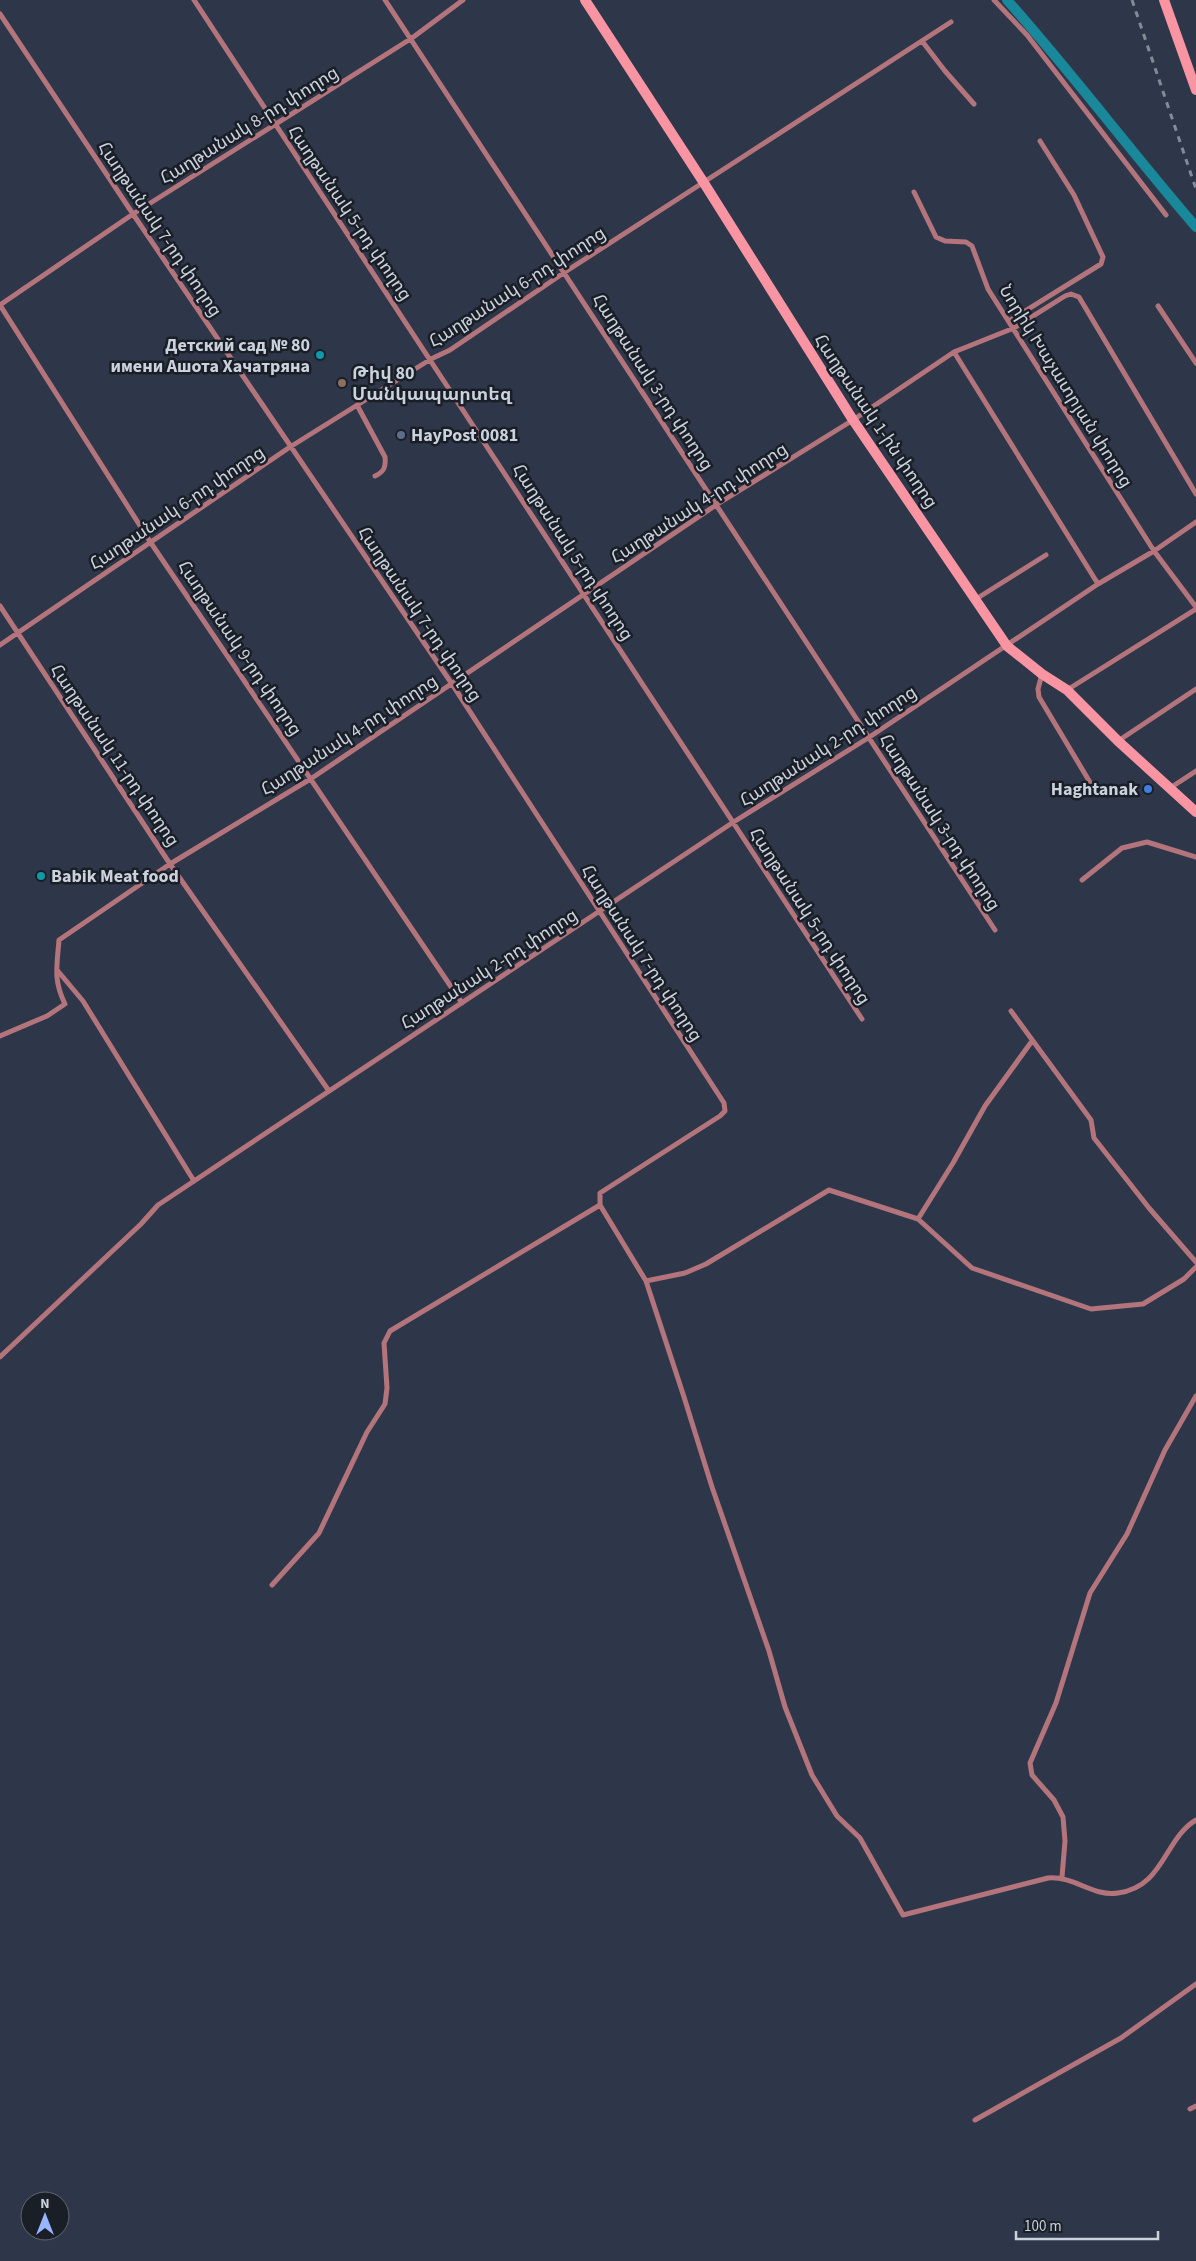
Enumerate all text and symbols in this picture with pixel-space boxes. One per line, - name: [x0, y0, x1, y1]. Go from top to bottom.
- street label: Հաղթանակ 8-րդ փողոց: [155, 60, 343, 191]
- street label: Հաղթանակ 5-րդ փողոց: [282, 121, 418, 306]
- street label: Հաղթանակ 7-րդ փողոց: [92, 137, 228, 322]
- street label: Հաղթանակ 6-րդ փողոց: [424, 221, 611, 354]
- street label: Նորիկ Խաչատրյան փողոց: [993, 280, 1138, 493]
- street label: Հաղթանակ 3-րդ փողոց: [586, 289, 719, 476]
- street label: Հաղթանակ 1-ին փողոց: [808, 329, 943, 513]
- place label: Детский сад № 80 имени Ашота Хачатряна: [111, 333, 310, 379]
- marker: Детский сад № 80 имени Ашота Хачатряна: [314, 349, 326, 361]
- place label: Թիվ 80 Մանկապարտեզ: [352, 361, 513, 407]
- marker: Թիվ 80 Մանկապարտեզ: [336, 377, 348, 389]
- place label: HayPost 0081: [411, 423, 518, 448]
- marker: HayPost 0081: [395, 429, 407, 441]
- street label: Հաղթանակ 4-րդ փողոց: [606, 437, 793, 570]
- street label: Հաղթանակ 6-րդ փողոց: [85, 440, 270, 576]
- street label: Հաղթանակ 5-րդ փողոց: [506, 459, 639, 646]
- street label: Հաղթանակ 7-րդ փողոց: [352, 522, 488, 707]
- street label: Հաղթանակ 9-րդ փողոց: [172, 556, 308, 741]
- street label: Հաղթանակ 11-րդ փողոց: [44, 659, 185, 852]
- street label: Հաղթանակ 4-րդ փողոց: [256, 669, 443, 802]
- street label: Հաղթանակ 2-րդ փողոց: [735, 680, 922, 813]
- street label: Հաղթանակ 3-րդ փողոց: [873, 729, 1006, 916]
- place label: Haghtanak: [1051, 777, 1138, 802]
- marker: Haghtanak: [1142, 783, 1154, 795]
- street label: Հաղթանակ 5-րդ փողոց: [743, 823, 876, 1010]
- street label: Հաղթանակ 7-րդ փողոց: [575, 860, 708, 1047]
- place label: Babik Meat food: [51, 864, 179, 889]
- marker: Babik Meat food: [35, 870, 47, 882]
- street label: Հաղթանակ 2-րդ փողոց: [396, 903, 583, 1036]
- north arrow: [20, 2191, 70, 2241]
- text: N: [40, 2194, 50, 2214]
- scale bar: [1016, 2208, 1158, 2240]
- text: 100 m: [1024, 2216, 1062, 2237]

